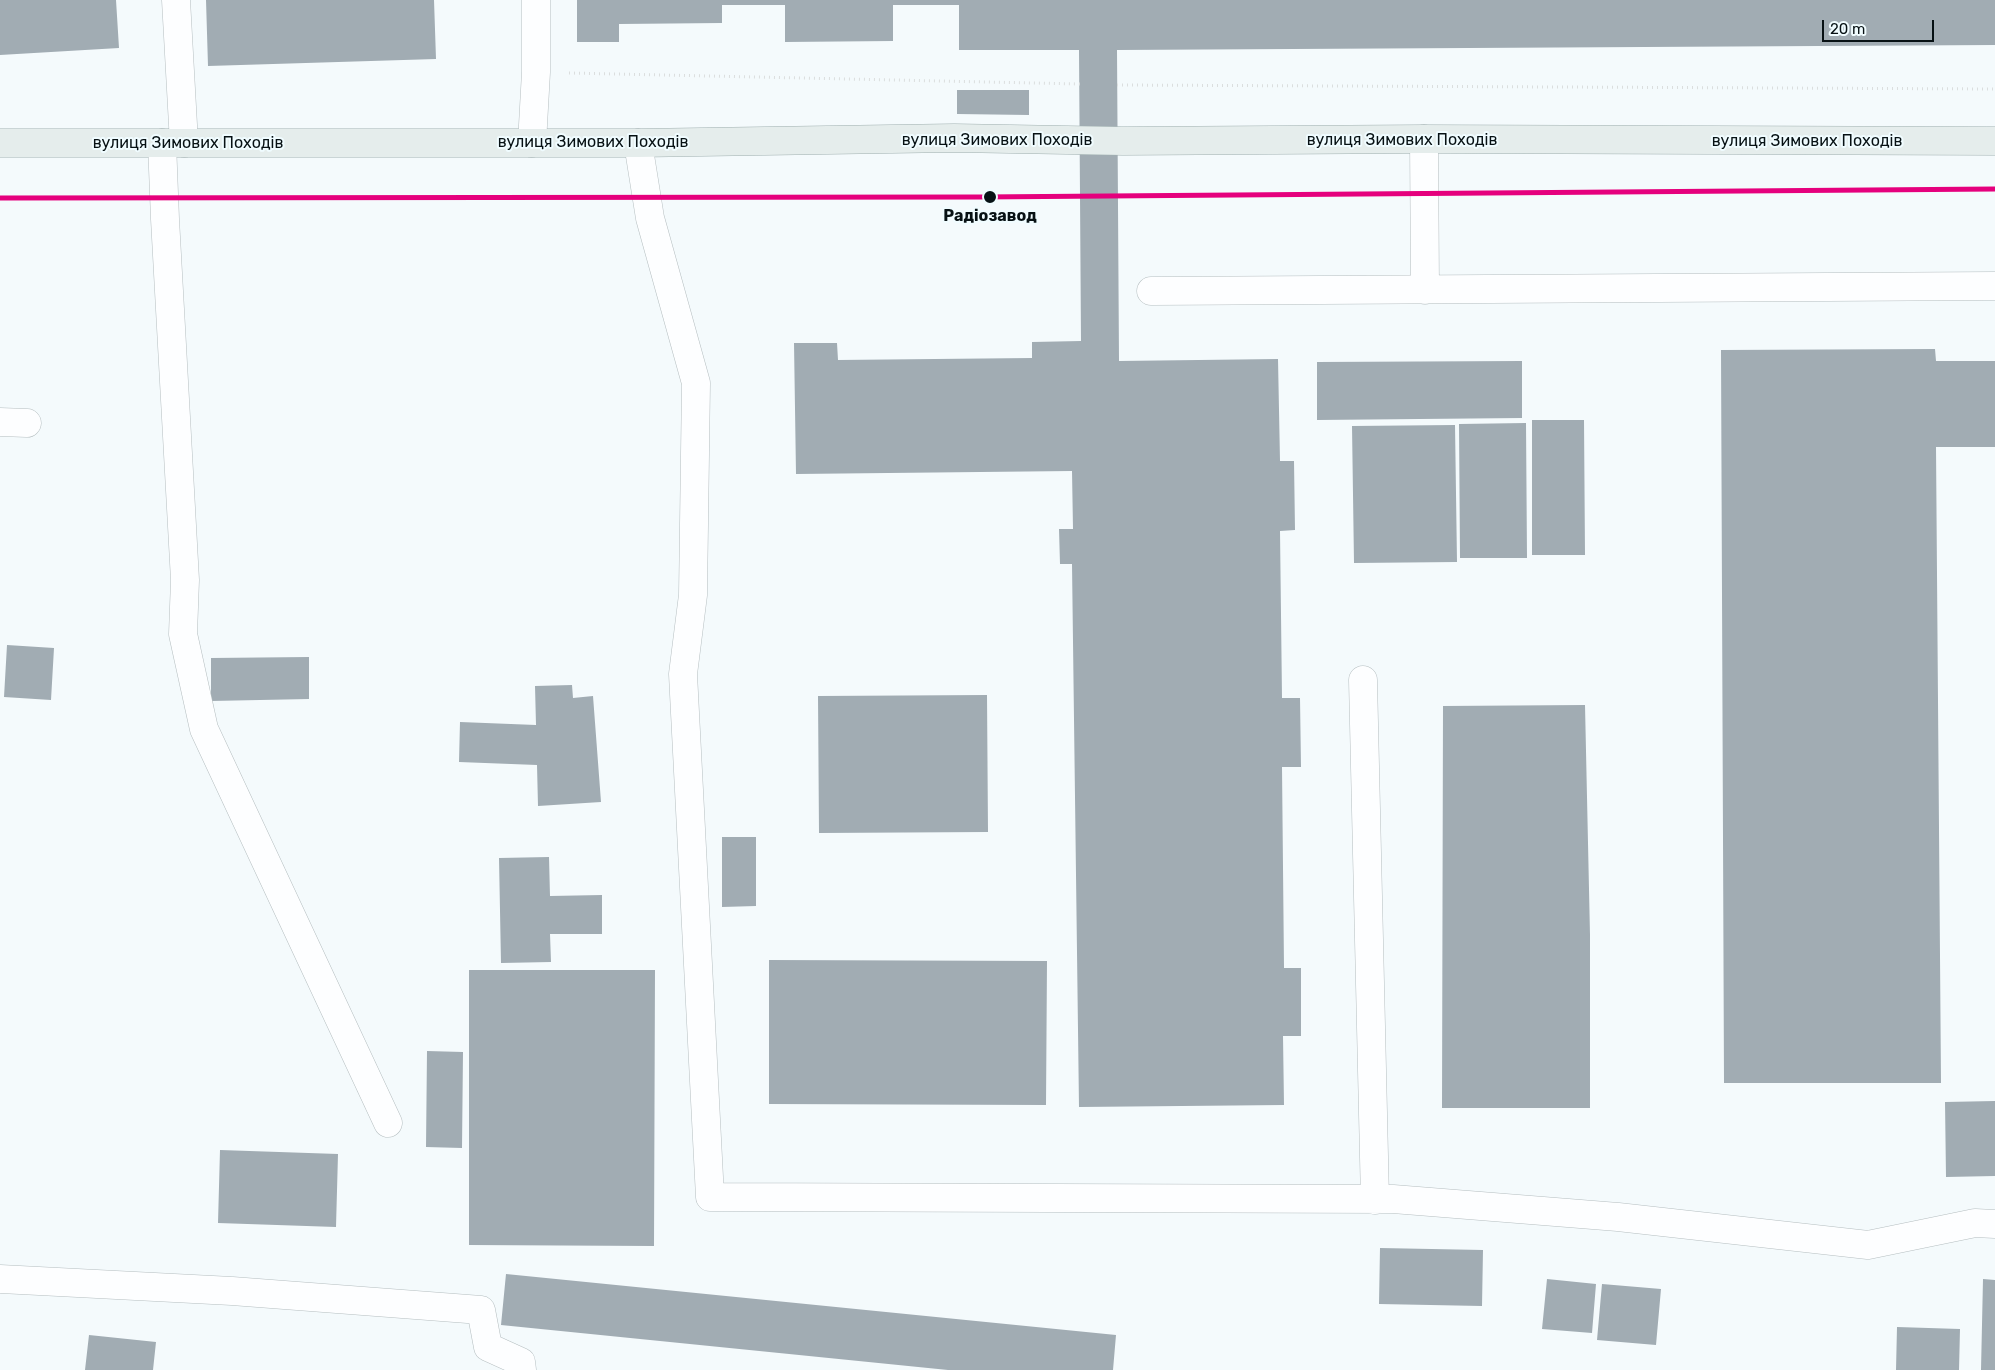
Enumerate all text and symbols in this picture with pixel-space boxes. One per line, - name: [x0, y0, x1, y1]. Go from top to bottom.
- scale bar: [1825, 10, 1938, 42]
- text: 20 m: [1830, 20, 1865, 38]
- street label: вулиця Зимових Походів: [902, 130, 1092, 150]
- street label: вулиця Зимових Походів: [1307, 130, 1497, 150]
- street label: вулиця Зимових Походів: [1712, 131, 1902, 151]
- street label: вулиця Зимових Походів: [498, 132, 688, 152]
- street label: вулиця Зимових Походів: [93, 133, 283, 153]
- marker: Радіозавод: [982, 189, 998, 205]
- place label: Радіозавод: [943, 206, 1037, 226]

